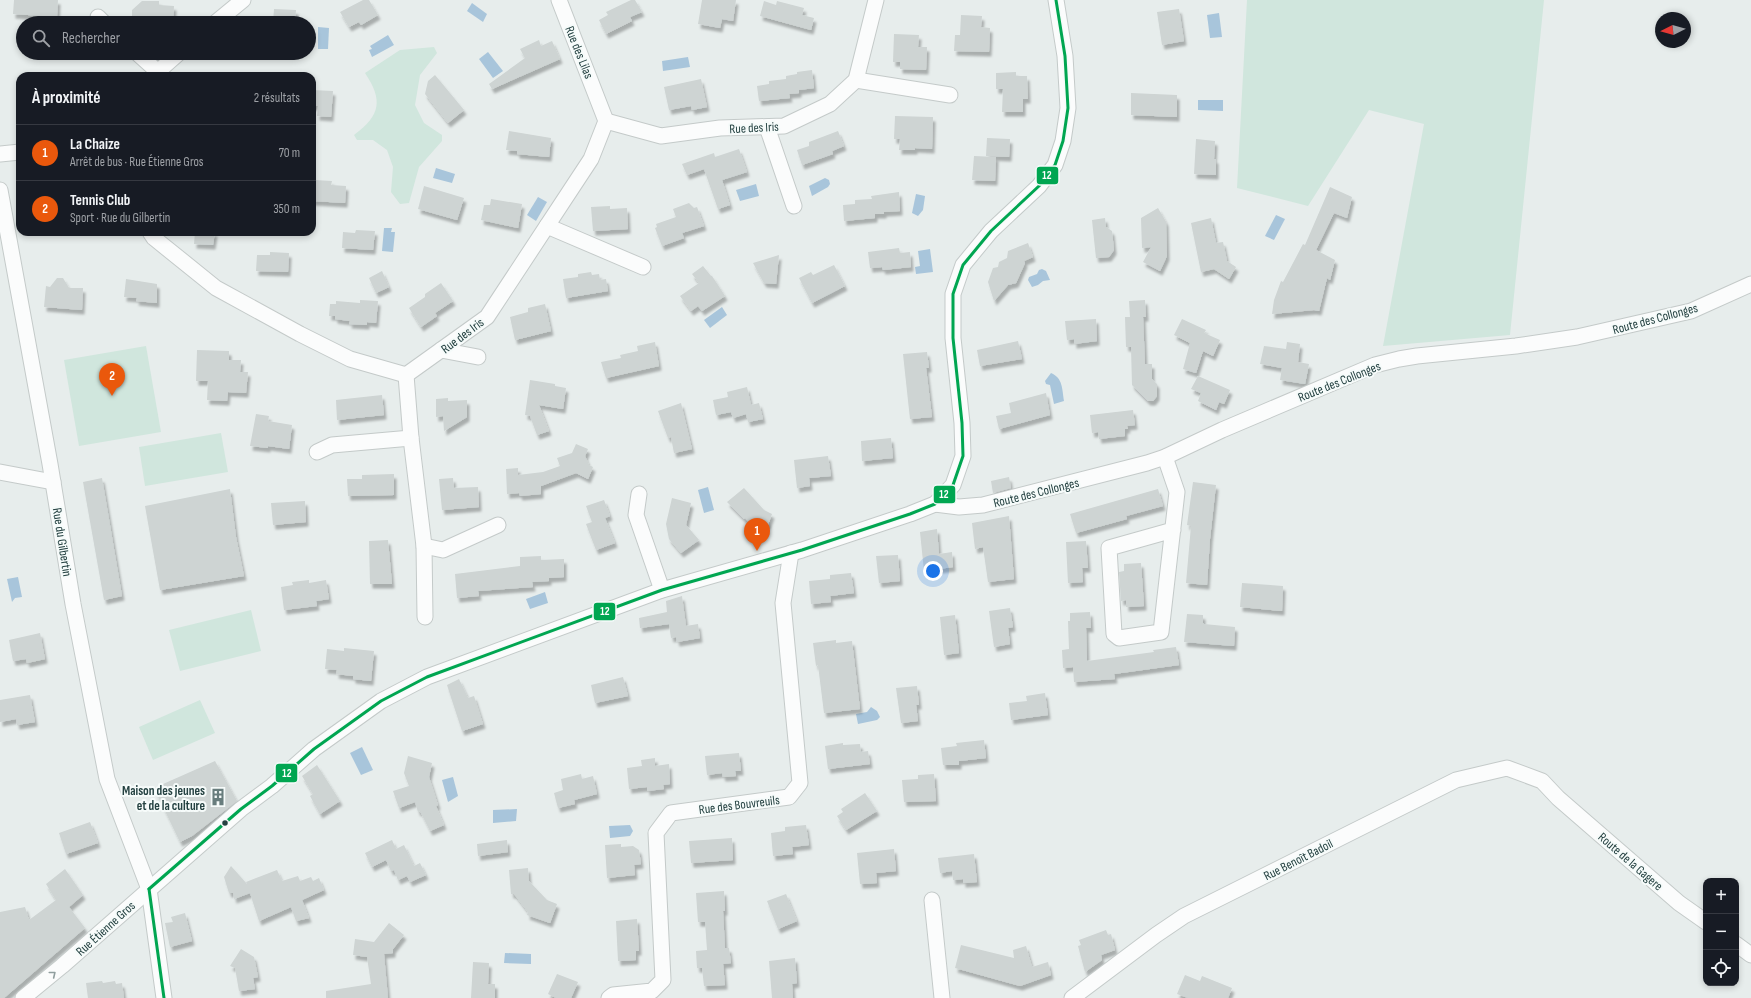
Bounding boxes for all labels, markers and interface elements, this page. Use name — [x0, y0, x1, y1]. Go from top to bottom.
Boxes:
north arrow — [1655, 12, 1691, 48]
search box — [16, 16, 316, 60]
street label: Rue des Lilas — [561, 24, 597, 81]
icon: search — [30, 27, 52, 49]
text: Rechercher — [62, 29, 120, 48]
text: À proximité — [32, 88, 100, 108]
text: 2 résultats — [254, 90, 300, 106]
street label: Rue des Iris — [729, 119, 780, 137]
text: La Chaize — [70, 135, 120, 154]
text: 1 — [42, 145, 48, 161]
text: 70 m — [279, 145, 300, 161]
text: Arrêt de bus · Rue Étienne Gros — [70, 154, 203, 170]
line badge: 12 — [1036, 166, 1059, 185]
text: 12 — [1042, 169, 1052, 182]
text: Tennis Club — [70, 191, 130, 210]
text: 2 — [42, 201, 48, 217]
text: 350 m — [273, 201, 300, 217]
text: Sport · Rue du Gilbertin — [70, 210, 170, 226]
street label: Route des Collonges — [1611, 300, 1700, 338]
street label: Rue des Iris — [438, 314, 487, 357]
street label: Route des Collonges — [1296, 358, 1383, 406]
pin: 2 — [99, 363, 125, 396]
street label: Route des Collonges — [992, 475, 1081, 511]
line badge: 12 — [933, 485, 956, 504]
text: 12 — [939, 488, 949, 501]
street label: Rue du Gilbertin — [49, 507, 75, 578]
pin: 1 — [744, 518, 770, 551]
your location — [923, 561, 943, 581]
line badge: 12 — [593, 602, 616, 621]
text: 12 — [600, 605, 610, 618]
line badge: 12 — [275, 763, 298, 783]
text: 12 — [282, 767, 292, 780]
place label: Maison des jeunes et de la culture — [122, 783, 205, 814]
building icon: Maison des jeunes et de la culture — [208, 787, 228, 807]
street label: Rue des Bouvreuils — [698, 792, 781, 818]
unlabelled marker — [220, 818, 230, 828]
street label: Route de la Gagere — [1595, 829, 1666, 894]
street label: Rue Benoît Badoil — [1261, 836, 1336, 884]
map controls — [1703, 878, 1739, 986]
button: + — [1703, 878, 1739, 914]
street label: Rue Étienne Gros — [73, 898, 139, 960]
button: − — [1703, 914, 1739, 950]
button: locate — [1703, 950, 1739, 986]
one-way arrow — [48, 971, 56, 978]

